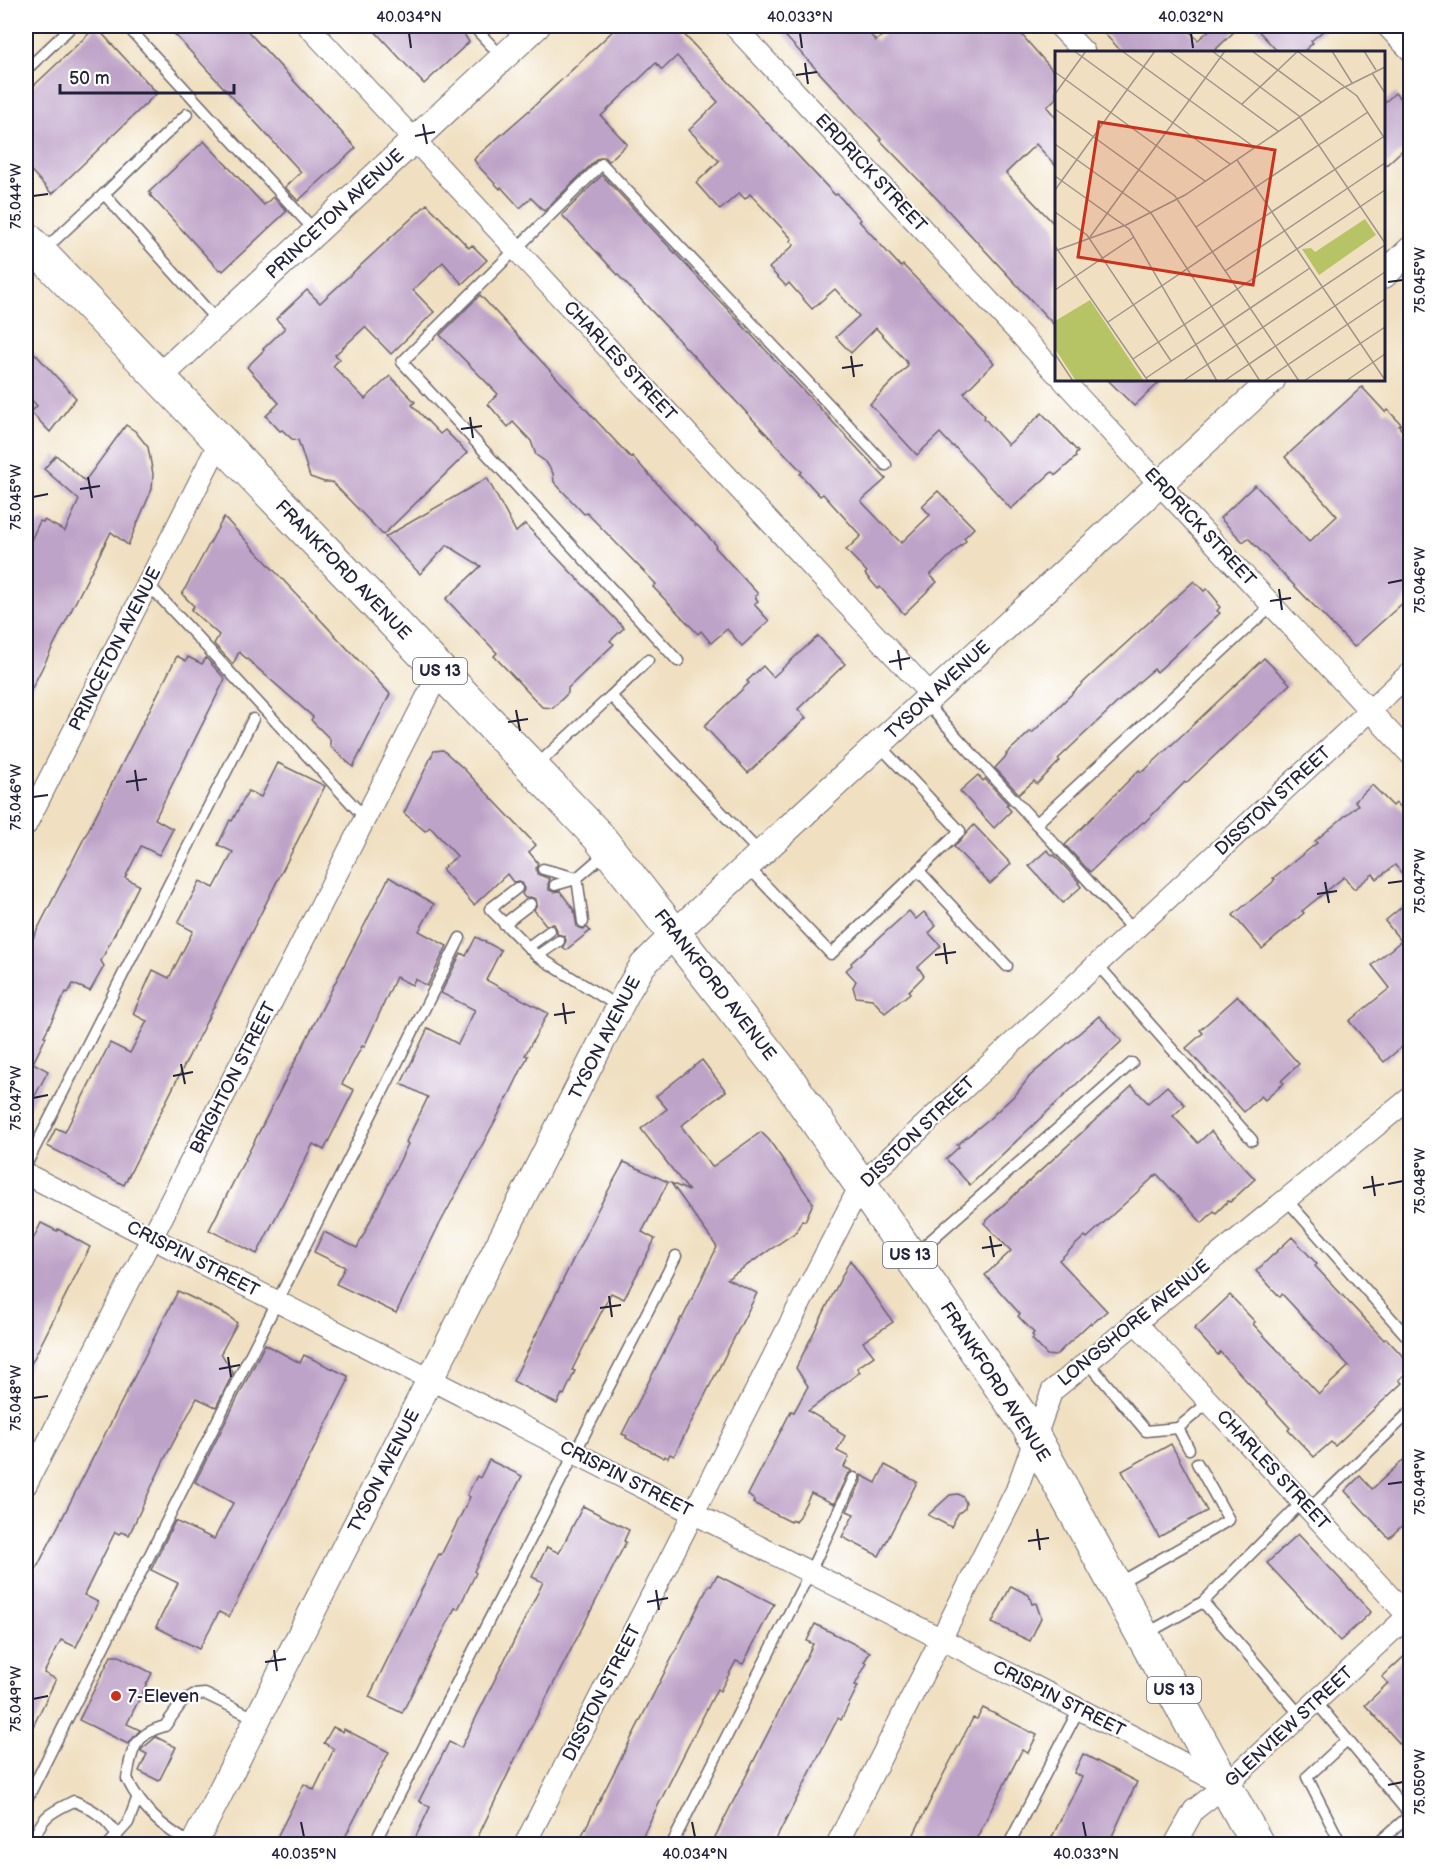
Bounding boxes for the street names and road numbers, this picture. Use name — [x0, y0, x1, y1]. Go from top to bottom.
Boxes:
street label: ERDRICK STREET — [811, 110, 931, 237]
street label: PRINCETON AVENUE — [262, 145, 408, 283]
street label: CHARLES STREET — [559, 297, 681, 425]
street label: ERDRICK STREET — [1140, 464, 1260, 591]
street label: FRANKFORD AVENUE — [271, 496, 415, 644]
street label: PRINCETON AVENUE — [65, 564, 165, 734]
street label: TYSON AVENUE — [881, 636, 995, 744]
road number: US 13 — [413, 658, 467, 684]
street label: DISSTON STREET — [1211, 742, 1335, 860]
street label: FRANKFORD AVENUE — [649, 905, 781, 1065]
street label: TYSON AVENUE — [565, 973, 645, 1103]
street label: BRIGHTON STREET — [186, 998, 280, 1157]
street label: DISSTON STREET — [857, 1072, 979, 1192]
street label: CRISPIN STREET — [123, 1217, 263, 1302]
road number: US 13 — [883, 1242, 937, 1268]
street label: LONGSHORE AVENUE — [1054, 1255, 1214, 1391]
street label: FRANKFORD AVENUE — [936, 1298, 1055, 1466]
street label: TYSON AVENUE — [344, 1406, 424, 1536]
street label: CHARLES STREET — [1212, 1406, 1334, 1534]
street label: CRISPIN STREET — [556, 1437, 696, 1522]
street label: DISSTON STREET — [559, 1621, 646, 1765]
street label: CRISPIN STREET — [989, 1657, 1129, 1742]
street label: GLENVIEW STREET — [1221, 1662, 1358, 1792]
road number: US 13 — [1147, 1677, 1201, 1703]

